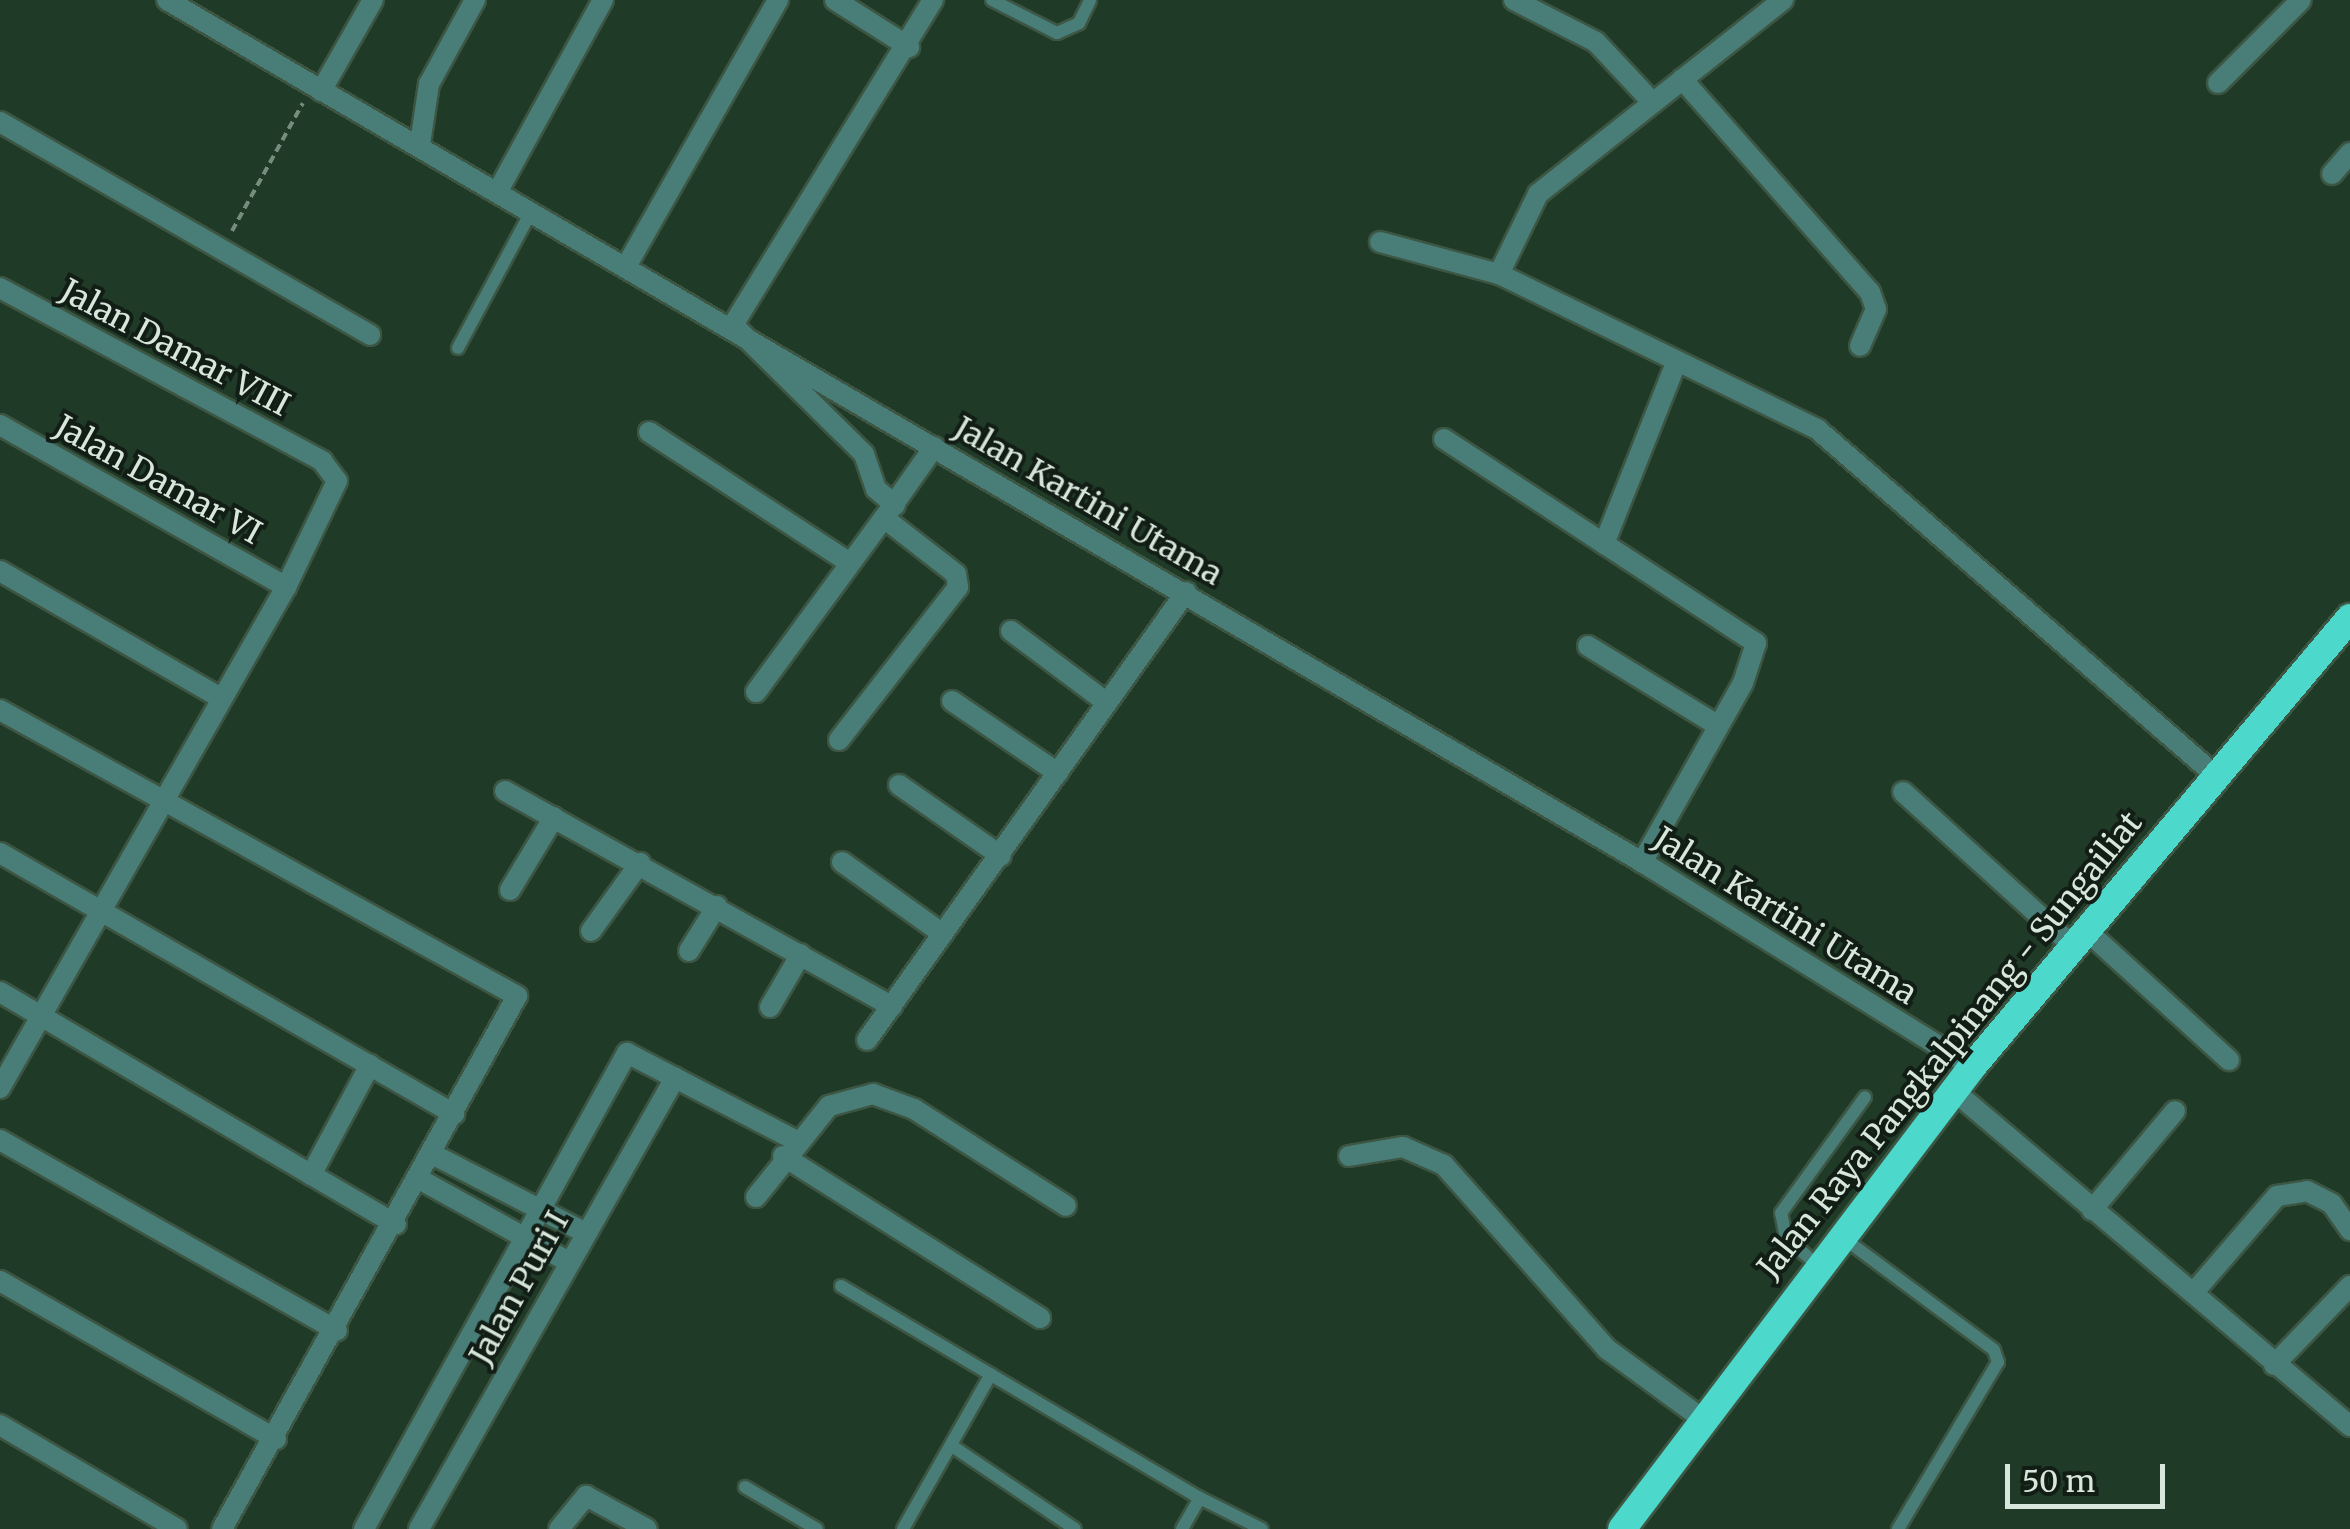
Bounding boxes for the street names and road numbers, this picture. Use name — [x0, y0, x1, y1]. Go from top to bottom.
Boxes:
street label: Jalan Damar VIII — [54, 271, 296, 425]
street label: Jalan Damar VI — [48, 407, 268, 553]
street label: Jalan Kartini Utama — [947, 409, 1229, 593]
street label: Jalan Raya Pangkalpinang - Sungailiat — [1750, 804, 2150, 1286]
street label: Jalan Kartini Utama — [1646, 819, 1924, 1013]
street label: Jalan Puri I — [461, 1205, 577, 1371]

